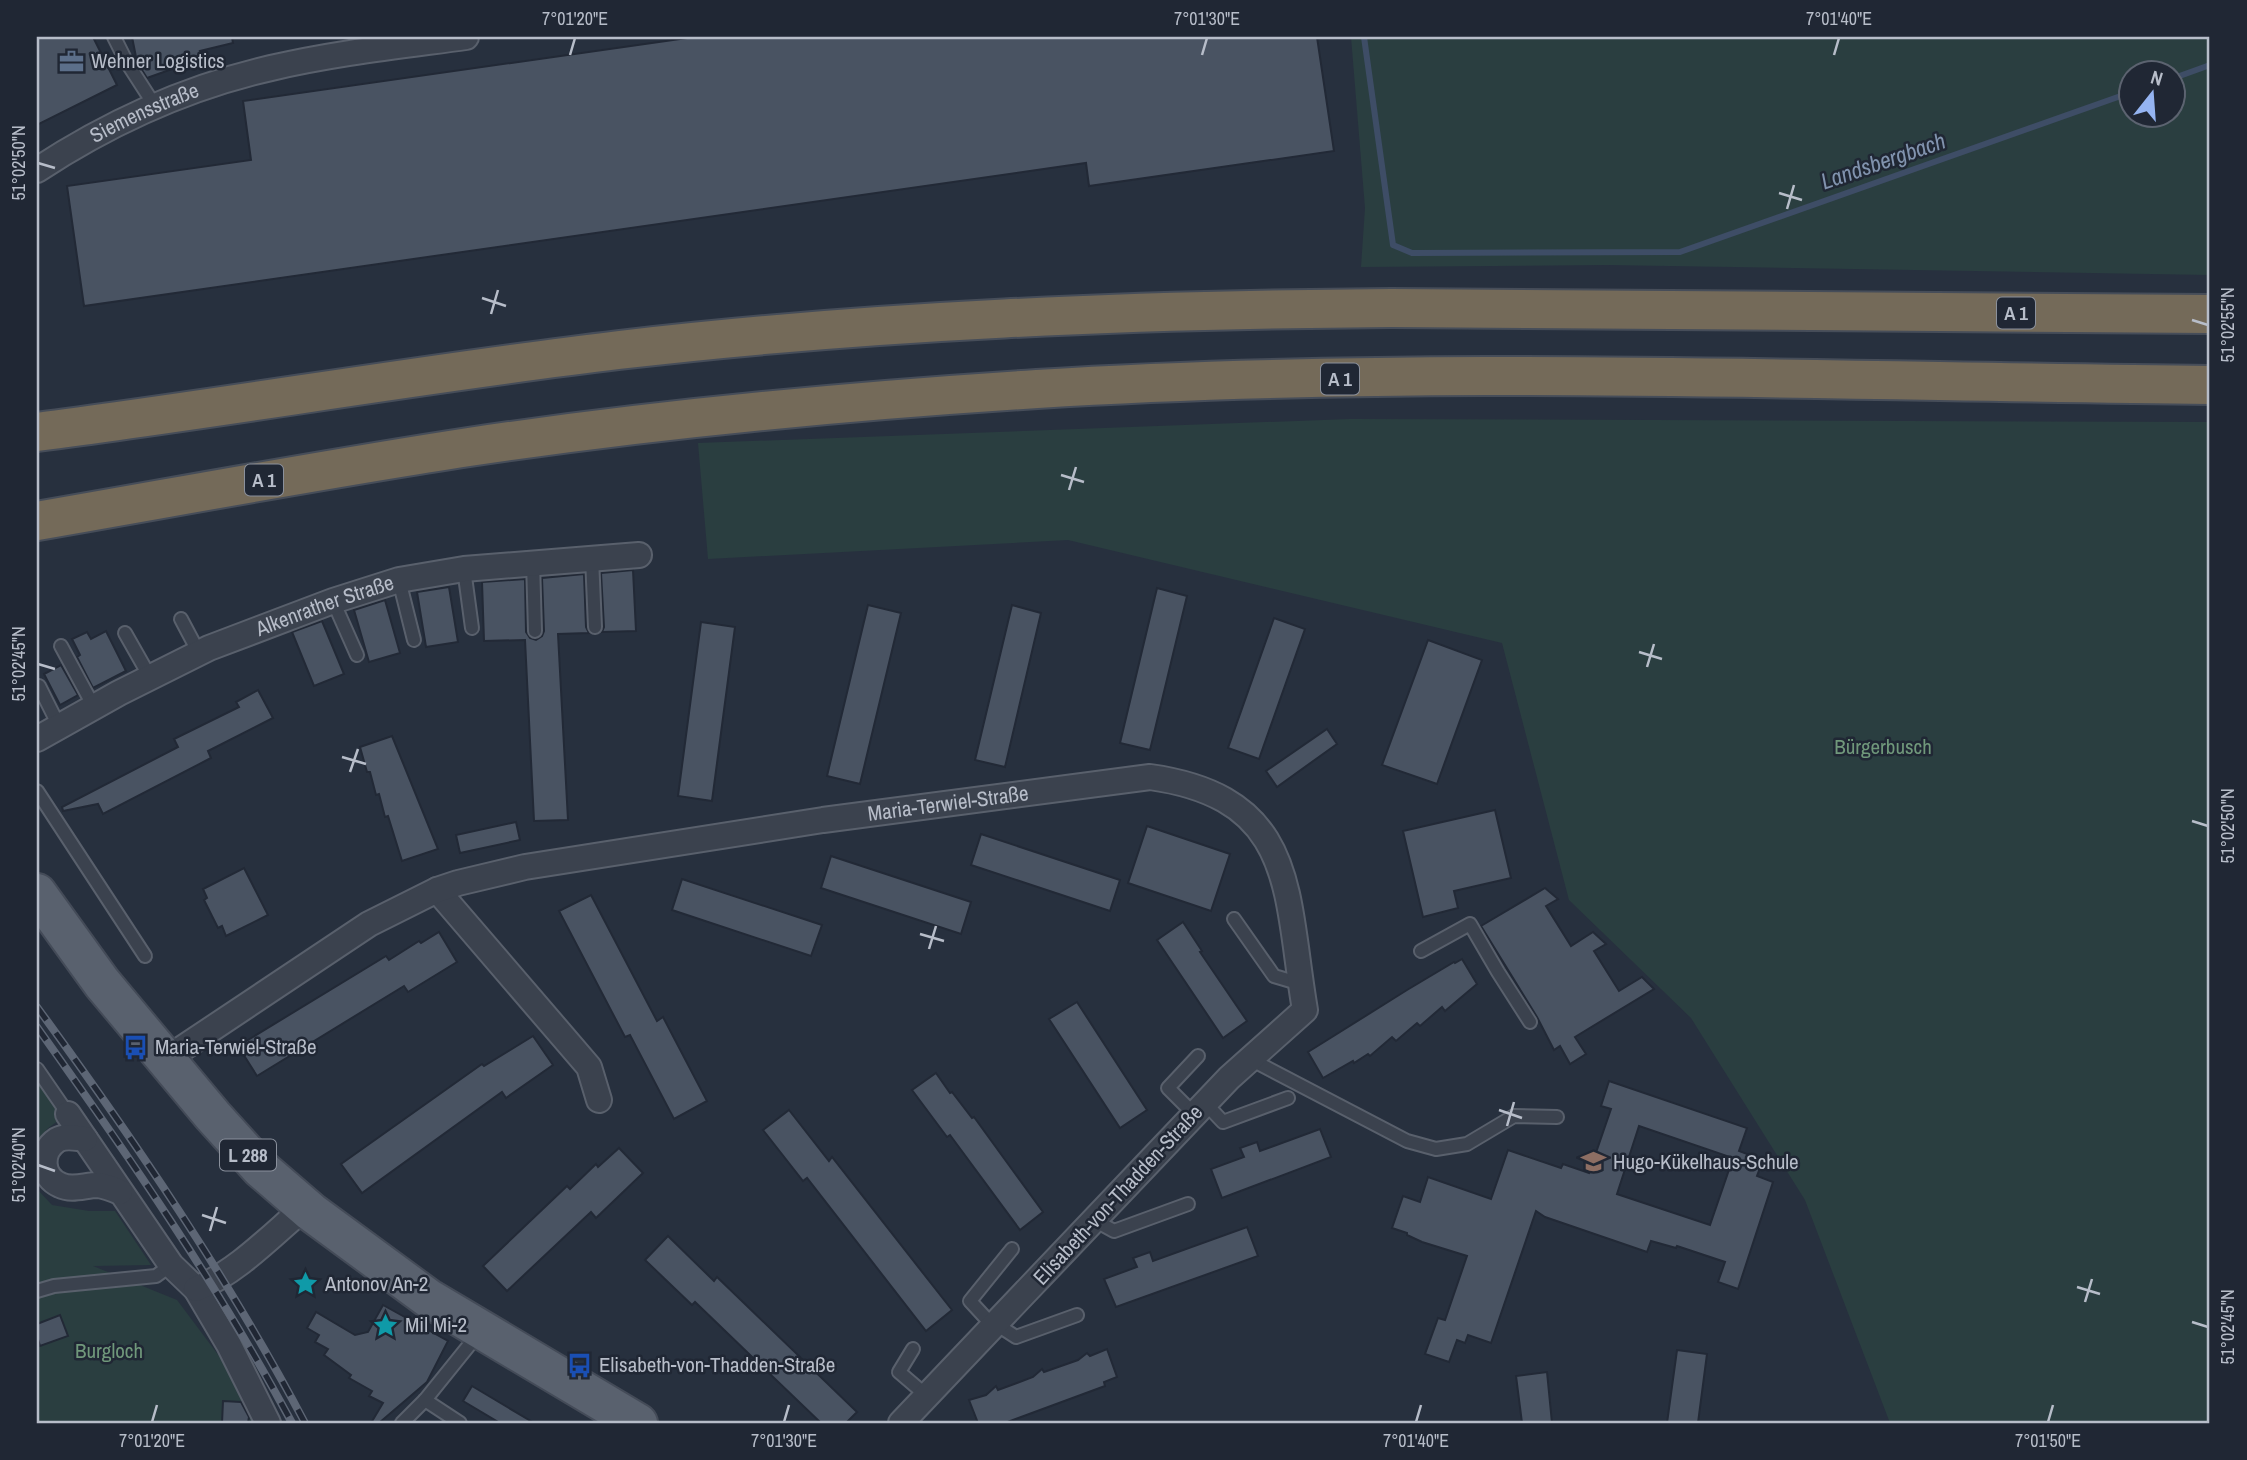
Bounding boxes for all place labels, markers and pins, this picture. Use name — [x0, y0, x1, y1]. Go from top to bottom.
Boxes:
place label: Wehner Logistics — [91, 46, 225, 75]
office icon: Wehner Logistics — [57, 47, 85, 75]
place label: Maria-Terwiel-Straße — [155, 1032, 317, 1061]
bus stop icon: Maria-Terwiel-Straße — [121, 1033, 149, 1061]
place label: Hugo-Kükelhaus-Schule — [1613, 1147, 1799, 1176]
school or university icon: Hugo-Kükelhaus-Schule — [1579, 1148, 1607, 1176]
place label: Antonov An-2 — [324, 1269, 428, 1298]
place icon: Antonov An-2 — [291, 1270, 319, 1298]
place label: Mil Mi-2 — [405, 1310, 467, 1339]
place icon: Mil Mi-2 — [371, 1311, 399, 1339]
place label: Elisabeth-von-Thadden-Straße — [599, 1350, 835, 1379]
bus stop icon: Elisabeth-von-Thadden-Straße — [565, 1351, 593, 1379]

